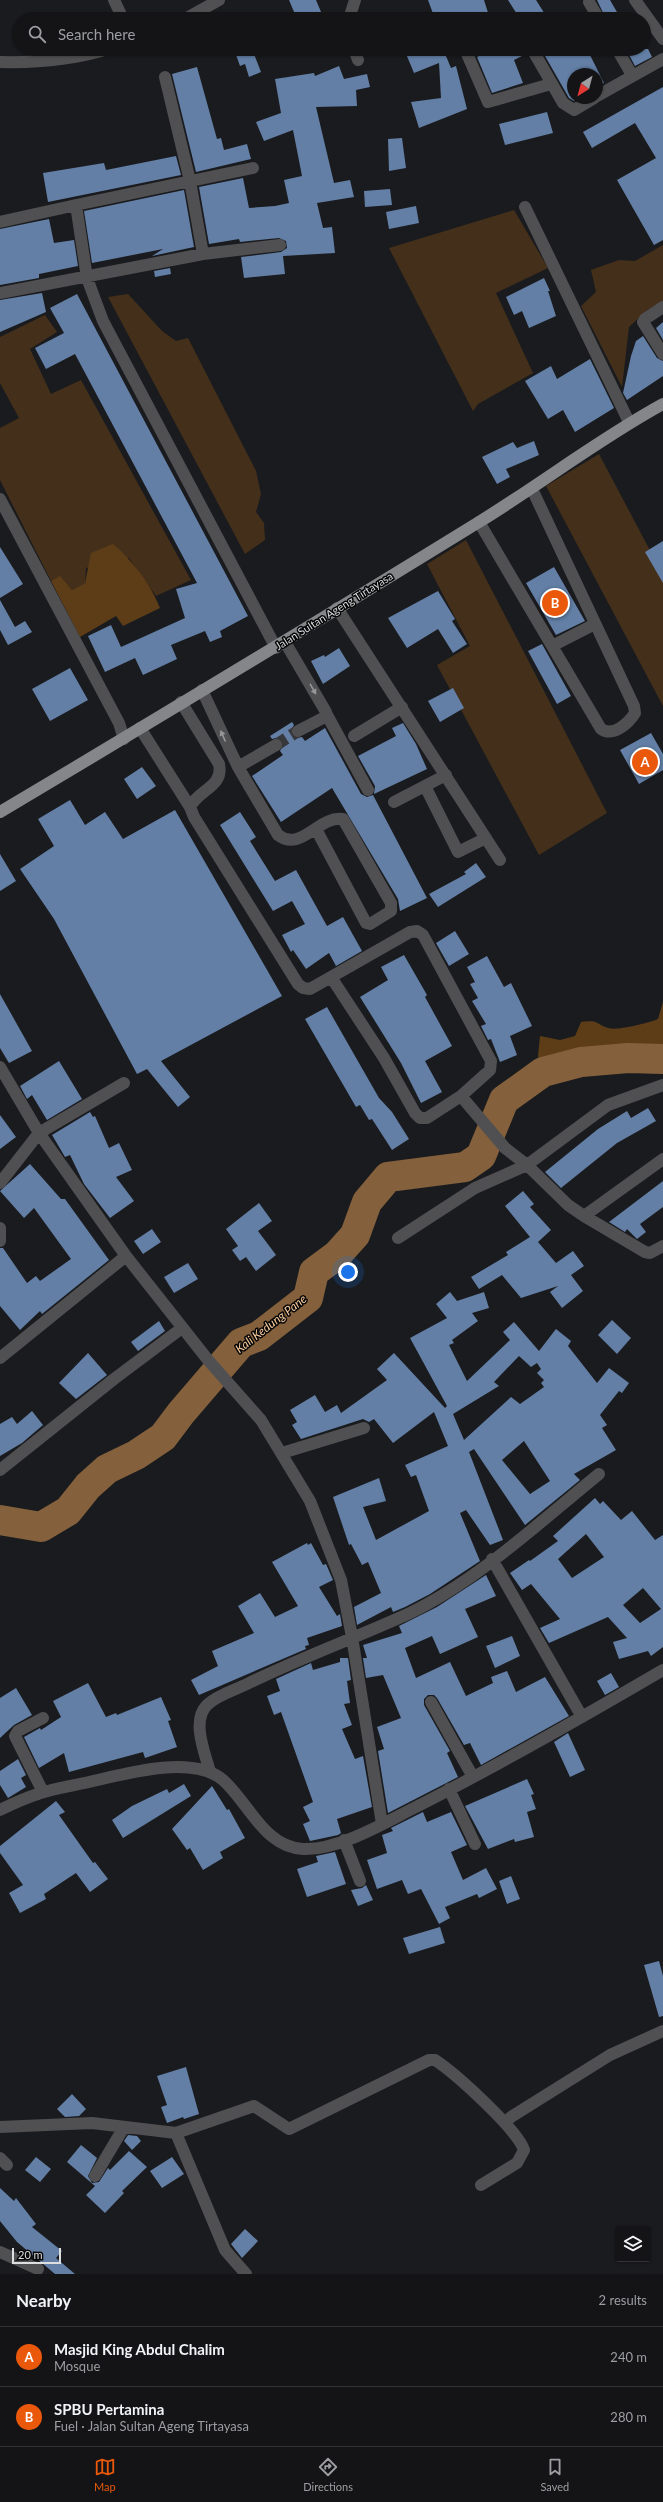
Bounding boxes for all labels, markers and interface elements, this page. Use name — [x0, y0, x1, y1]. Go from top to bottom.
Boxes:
search box — [12, 12, 651, 56]
icon: search — [26, 23, 48, 45]
text: Search here — [58, 25, 135, 43]
north arrow — [567, 68, 603, 104]
street label: Jalan Sultan Ageng Tirtayasa — [272, 569, 395, 652]
pin: B — [542, 588, 568, 618]
one-way arrow — [309, 683, 316, 695]
one-way arrow — [220, 730, 226, 742]
pin: A — [632, 747, 658, 777]
your location — [338, 1262, 358, 1282]
water label: Kali Kedung Pane — [232, 1291, 310, 1356]
map controls — [615, 2226, 651, 2262]
button: layers — [615, 2226, 651, 2262]
scale bar — [12, 2246, 61, 2265]
text: 20 m — [18, 2248, 43, 2261]
text: Nearby — [16, 2290, 71, 2311]
text: 2 results — [599, 2292, 647, 2308]
text: Masjid King Abdul Chalim — [54, 2340, 225, 2358]
text: A — [24, 2349, 34, 2365]
text: 240 m — [610, 2349, 647, 2365]
text: Mosque — [54, 2358, 100, 2374]
text: SPBU Pertamina — [54, 2400, 164, 2418]
text: B — [25, 2409, 33, 2425]
text: 280 m — [610, 2409, 647, 2425]
text: Fuel · Jalan Sultan Ageng Tirtayasa — [54, 2418, 249, 2434]
tab: Map — [94, 2456, 116, 2493]
tab: Directions — [303, 2456, 353, 2493]
tab: Saved — [540, 2456, 569, 2493]

